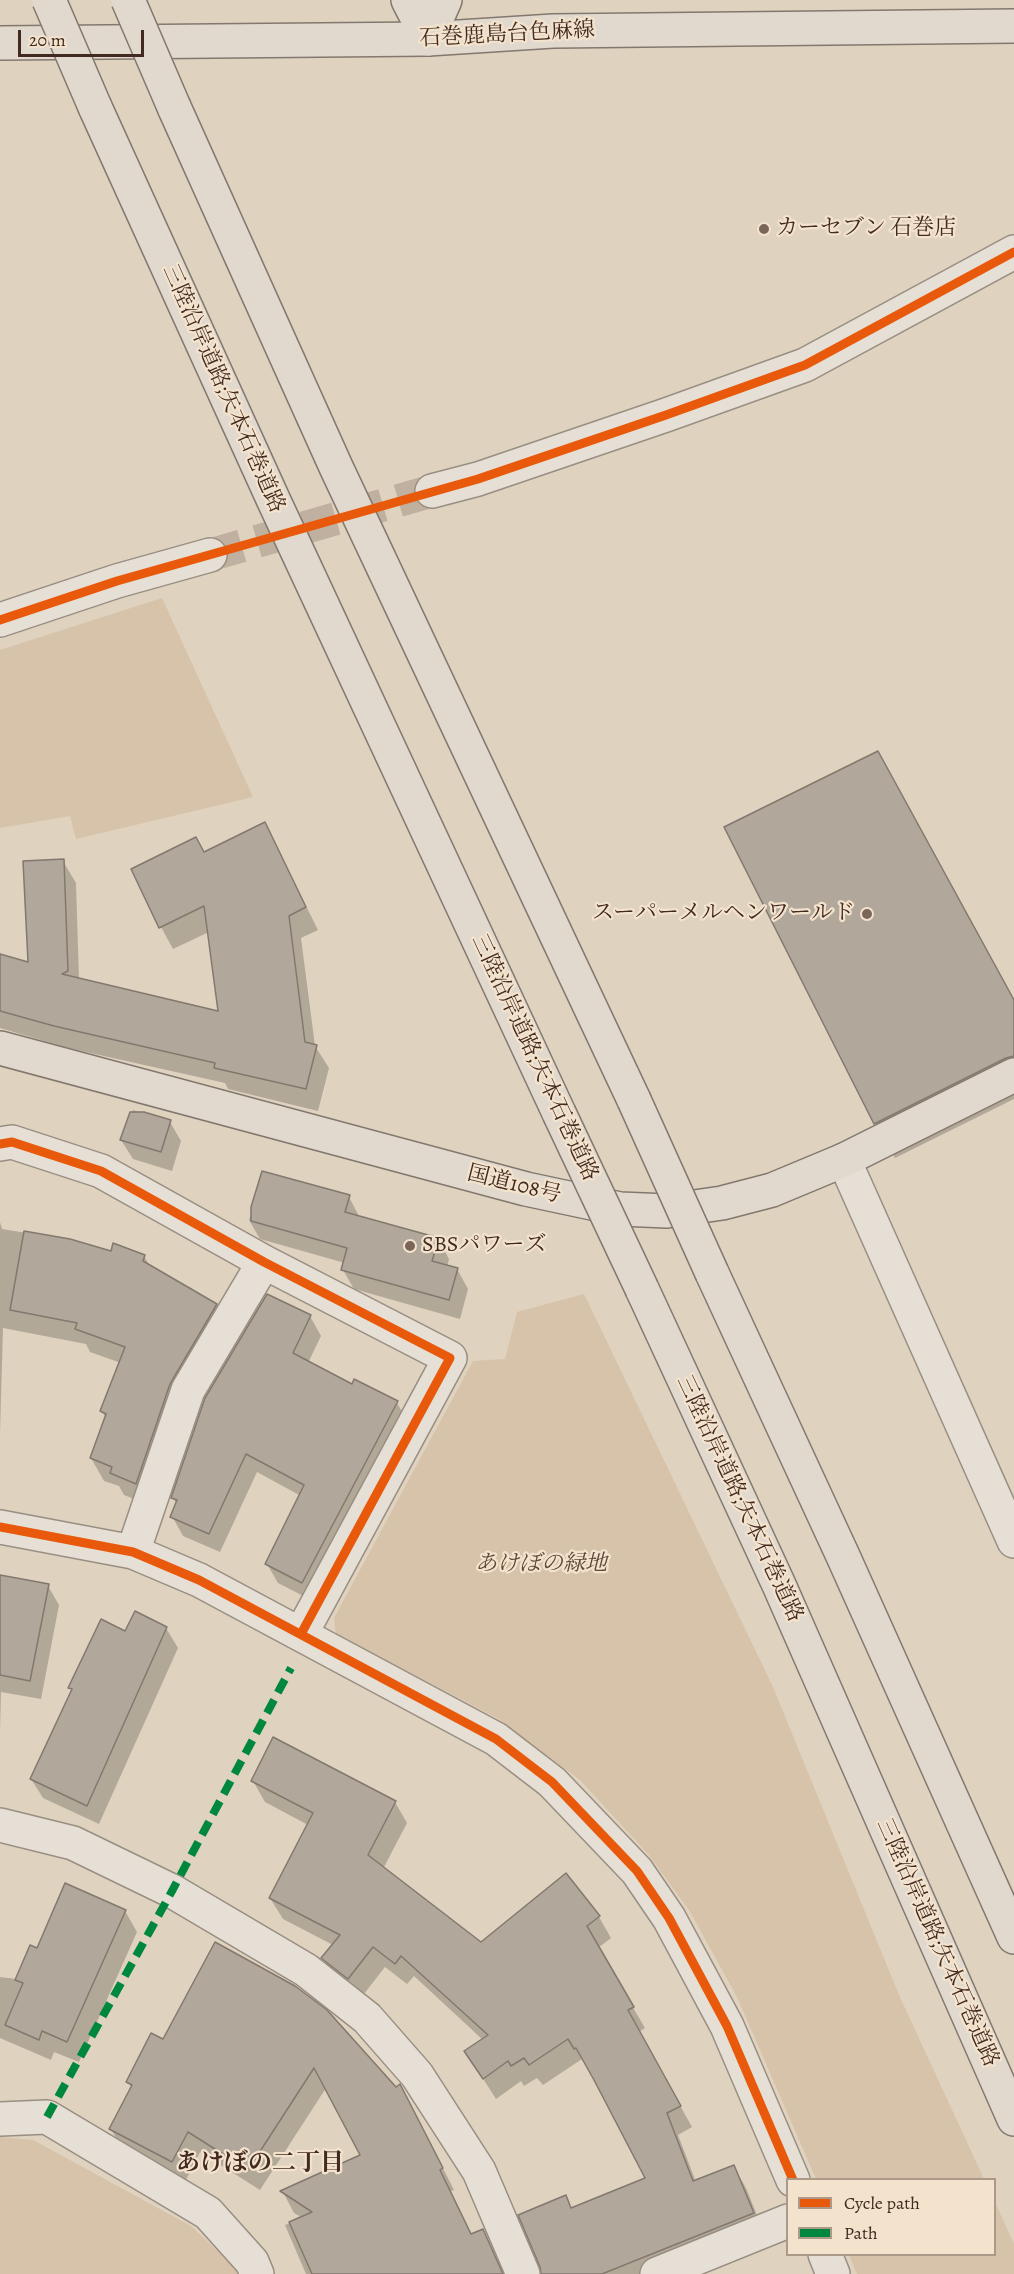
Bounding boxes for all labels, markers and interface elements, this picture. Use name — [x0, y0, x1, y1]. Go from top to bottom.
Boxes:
street label: 石巻鹿島台色麻線 — [418, 17, 596, 53]
scale bar — [21, 18, 147, 56]
text: 20 m — [29, 28, 66, 52]
place label: カーセブン 石巻店 — [776, 216, 956, 242]
marker: カーセブン 石巻店 — [757, 222, 771, 236]
street label: 三陸沿岸道路;矢本石巻道路 — [156, 261, 290, 517]
place label: スーパーメルヘンワールド — [592, 901, 855, 927]
marker: スーパーメルヘンワールド — [860, 907, 874, 921]
street label: 三陸沿岸道路;矢本石巻道路 — [465, 930, 603, 1186]
street label: 国道108号 — [464, 1161, 564, 1209]
place label: SBSパワーズ — [422, 1233, 546, 1259]
marker: SBSパワーズ — [403, 1239, 417, 1253]
street label: 三陸沿岸道路;矢本石巻道路 — [670, 1371, 808, 1627]
park label: あけぼの緑地 — [475, 1552, 607, 1578]
street label: 三陸沿岸道路;矢本石巻道路 — [870, 1815, 1004, 2071]
district label: あけぼの二丁目 — [176, 2150, 344, 2178]
legend — [786, 2178, 996, 2256]
text: Cycle path — [844, 2191, 920, 2215]
text: Path — [844, 2221, 878, 2245]

